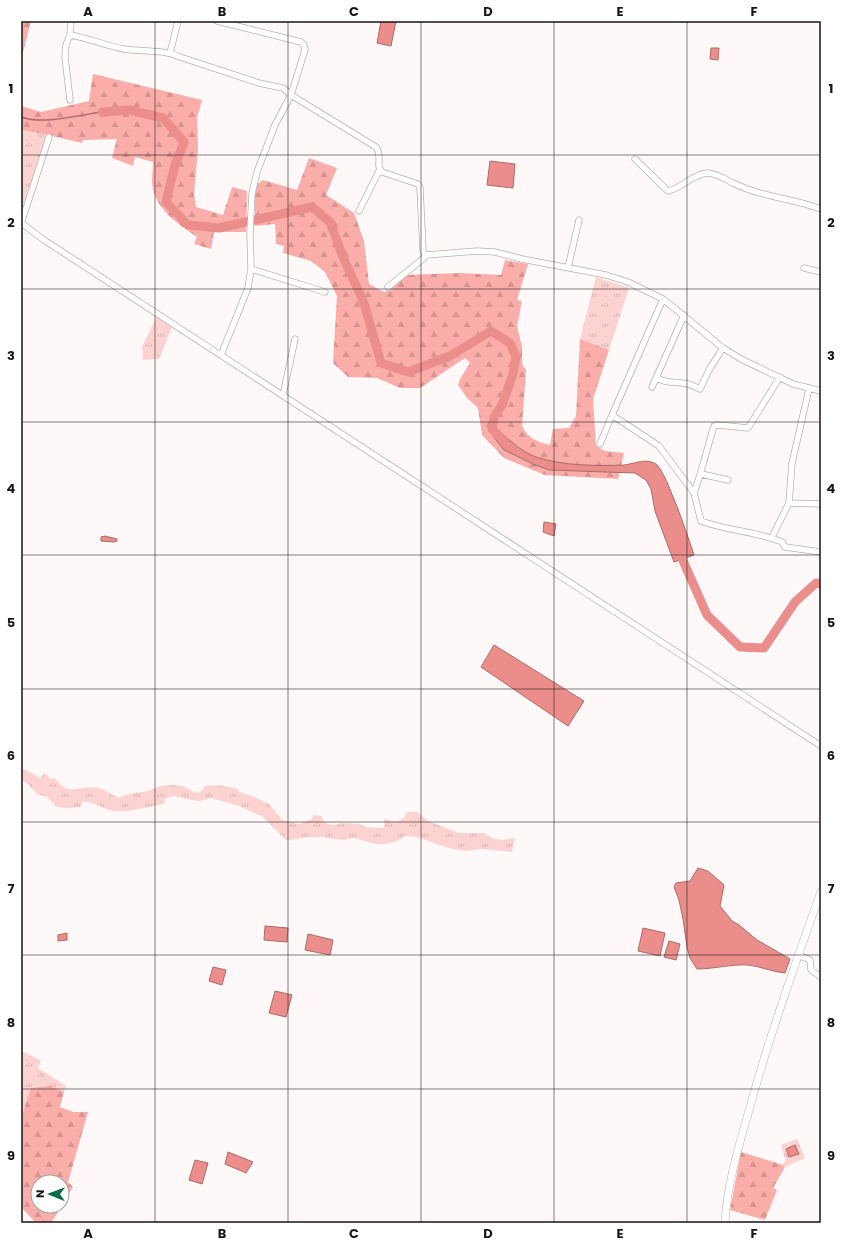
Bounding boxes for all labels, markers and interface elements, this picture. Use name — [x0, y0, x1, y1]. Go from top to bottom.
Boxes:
text: A — [83, 2, 93, 21]
text: B — [218, 2, 227, 21]
text: C — [349, 2, 359, 21]
text: D — [483, 2, 493, 21]
text: E — [616, 2, 624, 21]
text: F — [750, 2, 758, 21]
text: 1 — [9, 79, 13, 98]
text: 1 — [829, 79, 833, 98]
text: 2 — [7, 213, 15, 232]
text: 2 — [827, 213, 835, 232]
text: 3 — [7, 346, 15, 365]
text: 3 — [827, 346, 835, 365]
text: 4 — [7, 479, 16, 498]
text: 4 — [827, 479, 836, 498]
text: 5 — [7, 613, 15, 632]
text: 5 — [827, 613, 835, 632]
text: 6 — [7, 746, 15, 765]
text: 6 — [827, 746, 835, 765]
text: 7 — [8, 879, 15, 898]
text: 7 — [828, 879, 835, 898]
text: 8 — [7, 1013, 15, 1032]
text: 8 — [827, 1013, 835, 1032]
text: 9 — [7, 1146, 15, 1165]
text: 9 — [827, 1146, 835, 1165]
north arrow — [30, 1174, 70, 1214]
text: N — [32, 1190, 48, 1198]
text: A — [83, 1224, 93, 1243]
text: B — [218, 1224, 227, 1243]
text: C — [349, 1224, 359, 1243]
text: D — [483, 1224, 493, 1243]
text: E — [616, 1224, 624, 1243]
text: F — [750, 1224, 758, 1243]

